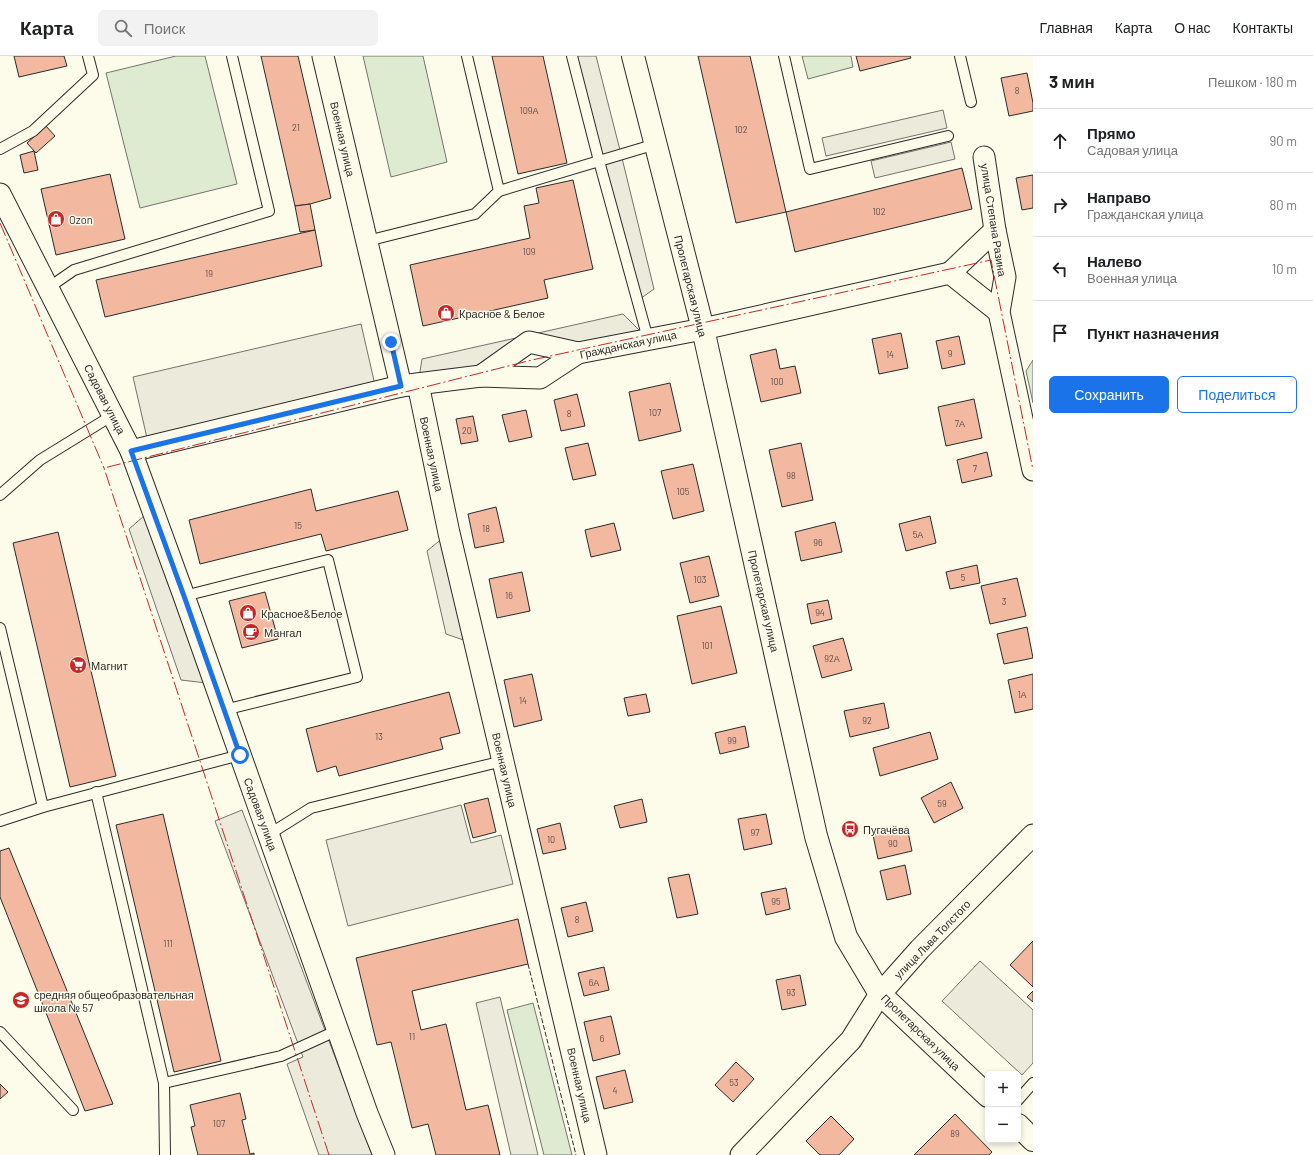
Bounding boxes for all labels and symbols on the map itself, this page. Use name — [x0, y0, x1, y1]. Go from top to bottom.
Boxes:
house number: 8 — [1015, 85, 1020, 96]
street label: Военная улица — [328, 100, 358, 178]
house number: 109А — [520, 105, 538, 116]
house number: 21 — [292, 122, 300, 133]
house number: 102 — [734, 124, 748, 135]
street label: улица Степана Разина — [979, 163, 1009, 278]
house number: 102 — [872, 206, 886, 217]
shop icon: Ozon — [46, 209, 66, 229]
place label: Ozon — [69, 213, 93, 226]
street label: Пролетарская улица — [672, 234, 710, 339]
house number: 109 — [523, 246, 536, 257]
house number: 19 — [205, 268, 213, 279]
shop icon: Красное & Белое — [436, 303, 456, 323]
place label: Красное & Белое — [459, 307, 545, 320]
street label: Гражданская улица — [578, 327, 678, 361]
route end — [382, 333, 400, 351]
house number: 9 — [948, 348, 953, 359]
house number: 14 — [886, 349, 894, 360]
street label: Садовая улица — [82, 362, 129, 437]
house number: 100 — [770, 376, 784, 387]
house number: 107 — [649, 407, 662, 418]
house number: 8 — [567, 408, 572, 419]
street label: Военная улица — [418, 415, 446, 493]
house number: 7А — [955, 418, 965, 429]
house number: 20 — [462, 425, 472, 436]
house number: 7 — [973, 463, 978, 474]
house number: 98 — [786, 470, 796, 481]
house number: 105 — [677, 486, 690, 497]
house number: 15 — [294, 520, 302, 531]
house number: 18 — [482, 523, 490, 534]
house number: 5А — [913, 529, 923, 540]
house number: 96 — [813, 537, 823, 548]
street label: Пролетарская улица — [746, 549, 782, 654]
house number: 5 — [961, 572, 966, 583]
house number: 103 — [694, 574, 707, 585]
house number: 16 — [505, 590, 513, 601]
house number: 3 — [1002, 596, 1007, 607]
shop icon: Красное&Белое — [238, 603, 258, 623]
place label: Красное&Белое — [261, 607, 342, 620]
house number: 94 — [815, 607, 825, 618]
cafe icon: Мангал — [241, 622, 261, 642]
place label: Мангал — [264, 626, 302, 639]
house number: 101 — [701, 640, 713, 651]
house number: 92А — [824, 653, 840, 664]
supermarket icon: Магнит — [68, 655, 88, 675]
place label: Магнит — [91, 659, 128, 672]
house number: 1А — [1017, 689, 1027, 700]
house number: 14 — [519, 695, 527, 706]
house number: 92 — [862, 715, 872, 726]
house number: 13 — [375, 731, 383, 742]
street label: Военная улица — [490, 731, 520, 809]
house number: 99 — [727, 735, 737, 746]
route start — [231, 746, 249, 764]
street label: Садовая улица — [242, 776, 281, 853]
house number: 59 — [937, 798, 947, 809]
bus stop icon: Пугачёва — [840, 819, 860, 839]
place label: Пугачёва — [863, 823, 911, 836]
house number: 97 — [751, 827, 760, 838]
house number: 10 — [547, 834, 555, 845]
house number: 90 — [888, 838, 898, 849]
house number: 95 — [771, 896, 781, 907]
street label: улица Льва Толстого — [891, 897, 973, 981]
house number: 8 — [575, 914, 580, 925]
house number: 111 — [163, 938, 173, 949]
house number: 6А — [589, 977, 599, 988]
house number: 93 — [786, 987, 796, 998]
place label: средняя общеобразовательная школа № 57 — [34, 988, 194, 1014]
school or university icon: средняя общеобразовательная школа № 57 — [11, 990, 31, 1010]
street label: Пролетарская улица — [879, 991, 964, 1074]
house number: 11 — [409, 1031, 415, 1042]
house number: 6 — [600, 1033, 605, 1044]
street label: Военная улица — [565, 1046, 595, 1124]
house number: 53 — [729, 1077, 739, 1088]
house number: 4 — [613, 1085, 618, 1096]
house number: 107 — [213, 1118, 226, 1129]
house number: 89 — [950, 1128, 960, 1139]

